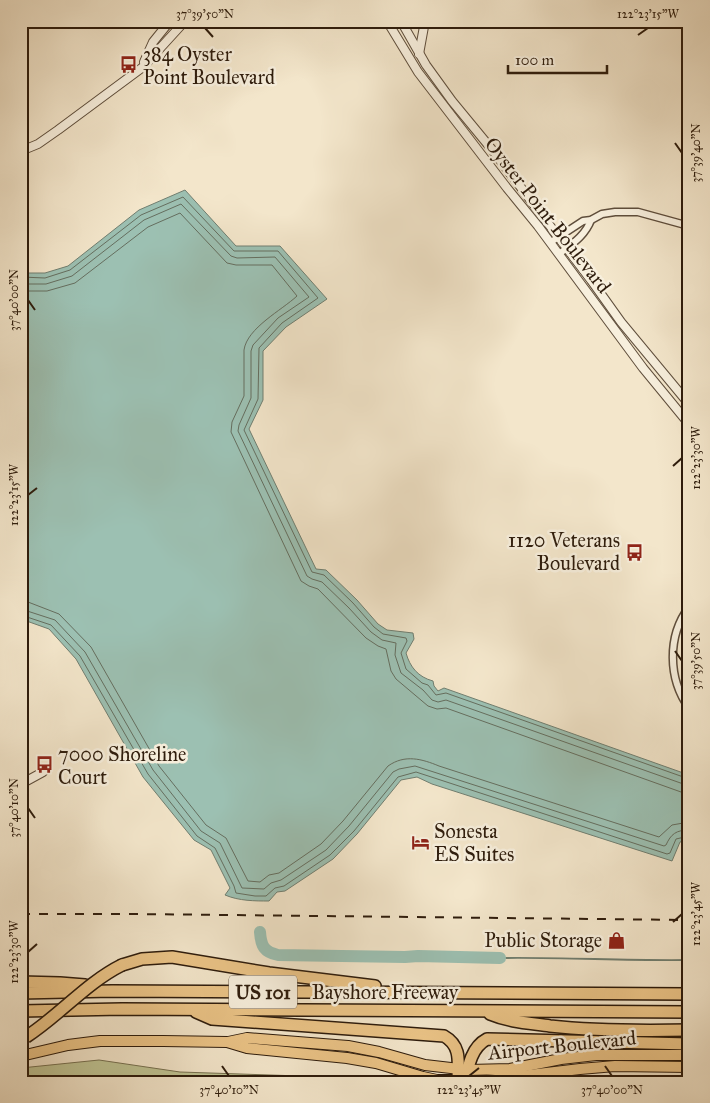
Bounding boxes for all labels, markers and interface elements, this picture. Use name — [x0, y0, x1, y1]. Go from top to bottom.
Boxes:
text: 37°39'50"N — [176, 7, 234, 21]
text: 122°23'15"W — [617, 7, 680, 21]
place label: 384 Oyster Point Boulevard — [143, 42, 275, 89]
scale bar — [508, 42, 606, 74]
text: 100 m — [515, 51, 555, 69]
bus stop icon: 384 Oyster Point Boulevard — [119, 55, 139, 75]
text: 37°39'40"N — [689, 123, 703, 183]
street label: Oyster Point Boulevard — [480, 132, 616, 298]
text: 37°40'00"N — [7, 269, 21, 331]
text: 122°23'30"W — [689, 426, 703, 490]
text: 122°23'15"W — [7, 463, 21, 526]
place label: 1120 Veterans Boulevard — [508, 528, 620, 575]
bus stop icon: 1120 Veterans Boulevard — [624, 542, 644, 562]
text: 37°39'50"N — [689, 632, 703, 690]
place label: 7000 Shoreline Court — [58, 742, 186, 789]
bus stop icon: 7000 Shoreline Court — [34, 755, 54, 775]
text: 37°40'10"N — [7, 778, 21, 838]
place label: Sonesta ES Suites — [434, 819, 514, 866]
hotel icon: Sonesta ES Suites — [410, 833, 430, 853]
text: 122°23'45"W — [689, 881, 703, 946]
text: 122°23'30"W — [7, 920, 21, 984]
place label: Public Storage — [484, 928, 602, 953]
shop icon: Public Storage — [606, 930, 626, 950]
road number: US 101 — [229, 976, 297, 1009]
street label: Bayshore Freeway — [312, 980, 459, 1004]
street label: Airport Boulevard — [486, 1025, 637, 1065]
text: 37°40'10"N — [199, 1083, 259, 1097]
text: 122°23'45"W — [437, 1083, 502, 1097]
text: 37°40'00"N — [581, 1083, 643, 1097]

